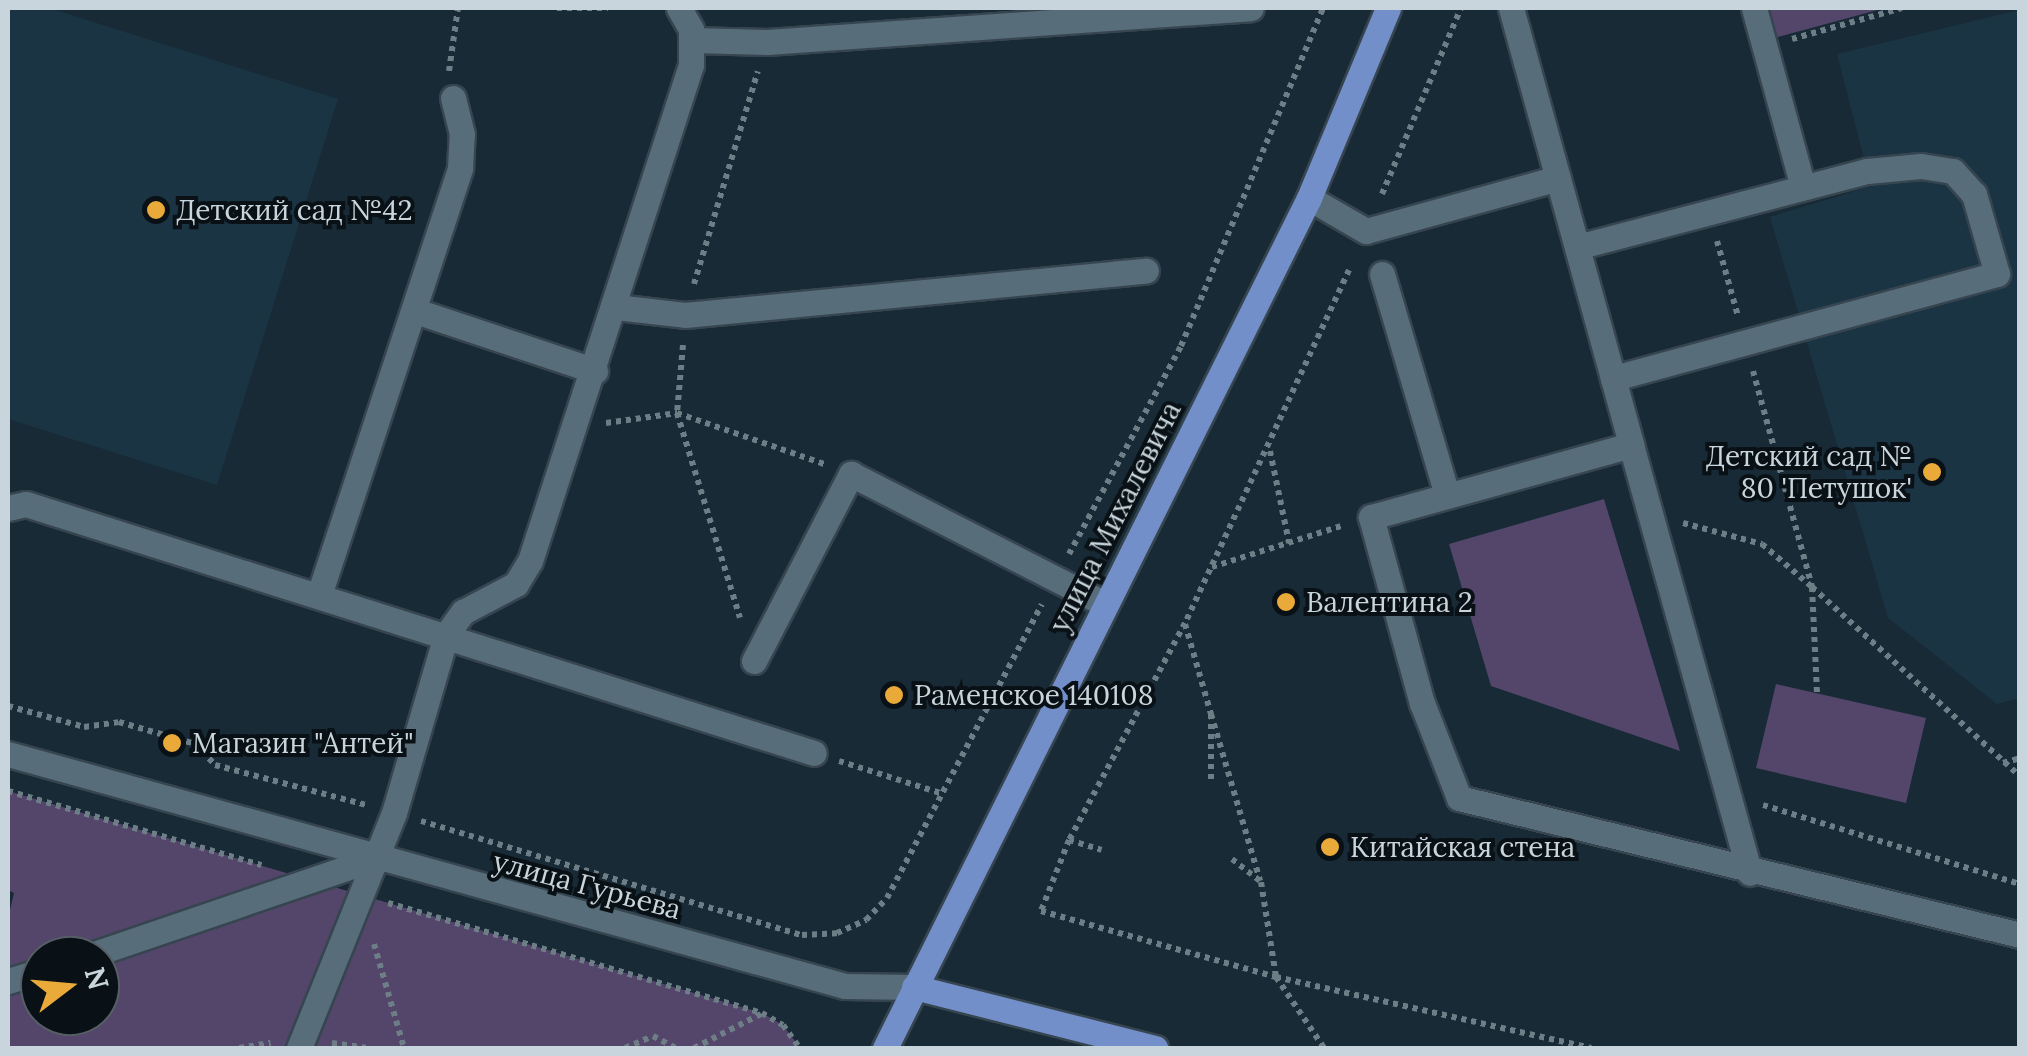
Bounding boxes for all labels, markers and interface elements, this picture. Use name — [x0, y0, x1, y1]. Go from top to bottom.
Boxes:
place label: Детский сад №42 — [176, 193, 413, 227]
marker: Детский сад №42 — [145, 199, 167, 221]
street label: улица Михалевича — [1042, 396, 1188, 638]
place label: Детский сад № 80 'Петушок' — [1706, 439, 1912, 505]
marker: Детский сад № 80 'Петушок' — [1921, 461, 1943, 483]
place label: Валентина 2 — [1306, 585, 1473, 619]
marker: Валентина 2 — [1275, 591, 1297, 613]
place label: Раменское 140108 — [914, 678, 1153, 712]
marker: Раменское 140108 — [883, 684, 905, 706]
place label: Магазин "Антей" — [192, 726, 414, 760]
marker: Магазин "Антей" — [161, 732, 183, 754]
place label: Китайская стена — [1350, 830, 1575, 864]
marker: Китайская стена — [1319, 836, 1341, 858]
street label: улица Гурьева — [489, 844, 685, 926]
north arrow — [20, 936, 120, 1036]
text: N — [77, 963, 117, 994]

